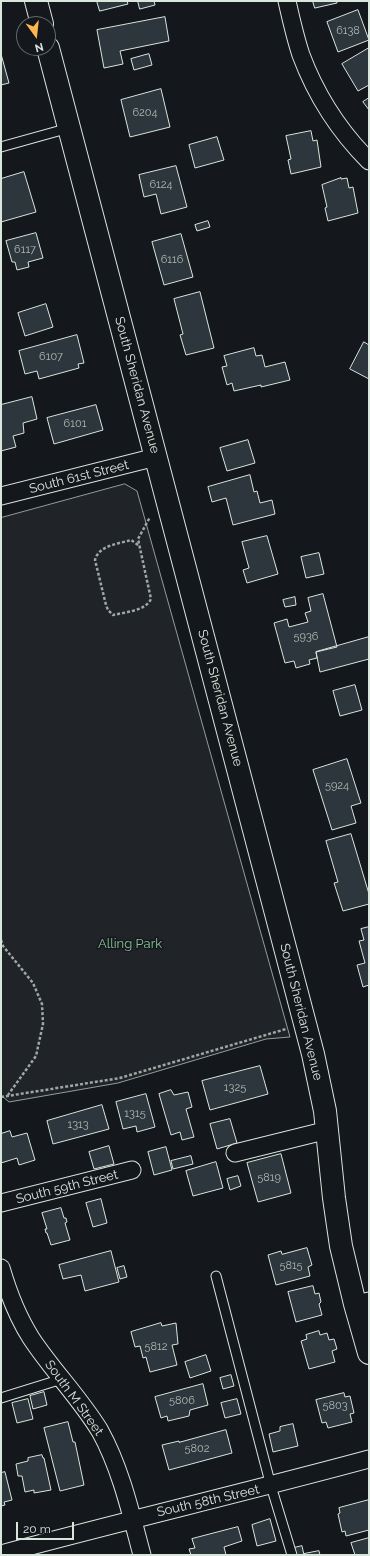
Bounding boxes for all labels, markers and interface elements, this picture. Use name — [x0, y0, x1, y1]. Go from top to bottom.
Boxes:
north arrow — [16, 16, 56, 56]
house number: 6138 — [336, 24, 360, 38]
text: N — [33, 40, 45, 54]
house number: 6204 — [132, 106, 158, 120]
house number: 6124 — [149, 178, 173, 192]
house number: 6117 — [14, 243, 36, 257]
house number: 6116 — [161, 253, 183, 267]
street label: South Sheridan Avenue — [111, 315, 163, 455]
house number: 6107 — [39, 350, 63, 364]
house number: 6101 — [64, 417, 86, 431]
street label: South 61st Street — [28, 457, 130, 497]
street label: South Sheridan Avenue — [194, 628, 246, 768]
house number: 5936 — [294, 630, 318, 644]
house number: 5924 — [325, 779, 349, 793]
park label: Alling Park — [98, 936, 162, 952]
street label: South Sheridan Avenue — [276, 942, 326, 1082]
house number: 1325 — [224, 1081, 246, 1095]
house number: 1315 — [124, 1107, 146, 1121]
house number: 1313 — [67, 1118, 89, 1132]
street label: South 59th Street — [14, 1167, 120, 1207]
house number: 5819 — [257, 1171, 281, 1185]
house number: 5815 — [279, 1259, 303, 1273]
house number: 5812 — [145, 1340, 167, 1354]
street label: South M Street — [41, 1357, 107, 1439]
house number: 5806 — [169, 1394, 195, 1408]
house number: 5803 — [322, 1399, 348, 1413]
house number: 5802 — [185, 1442, 209, 1456]
street label: South 58th Street — [155, 1482, 261, 1520]
scale bar — [18, 1514, 76, 1540]
text: 20 m — [23, 1522, 51, 1536]

